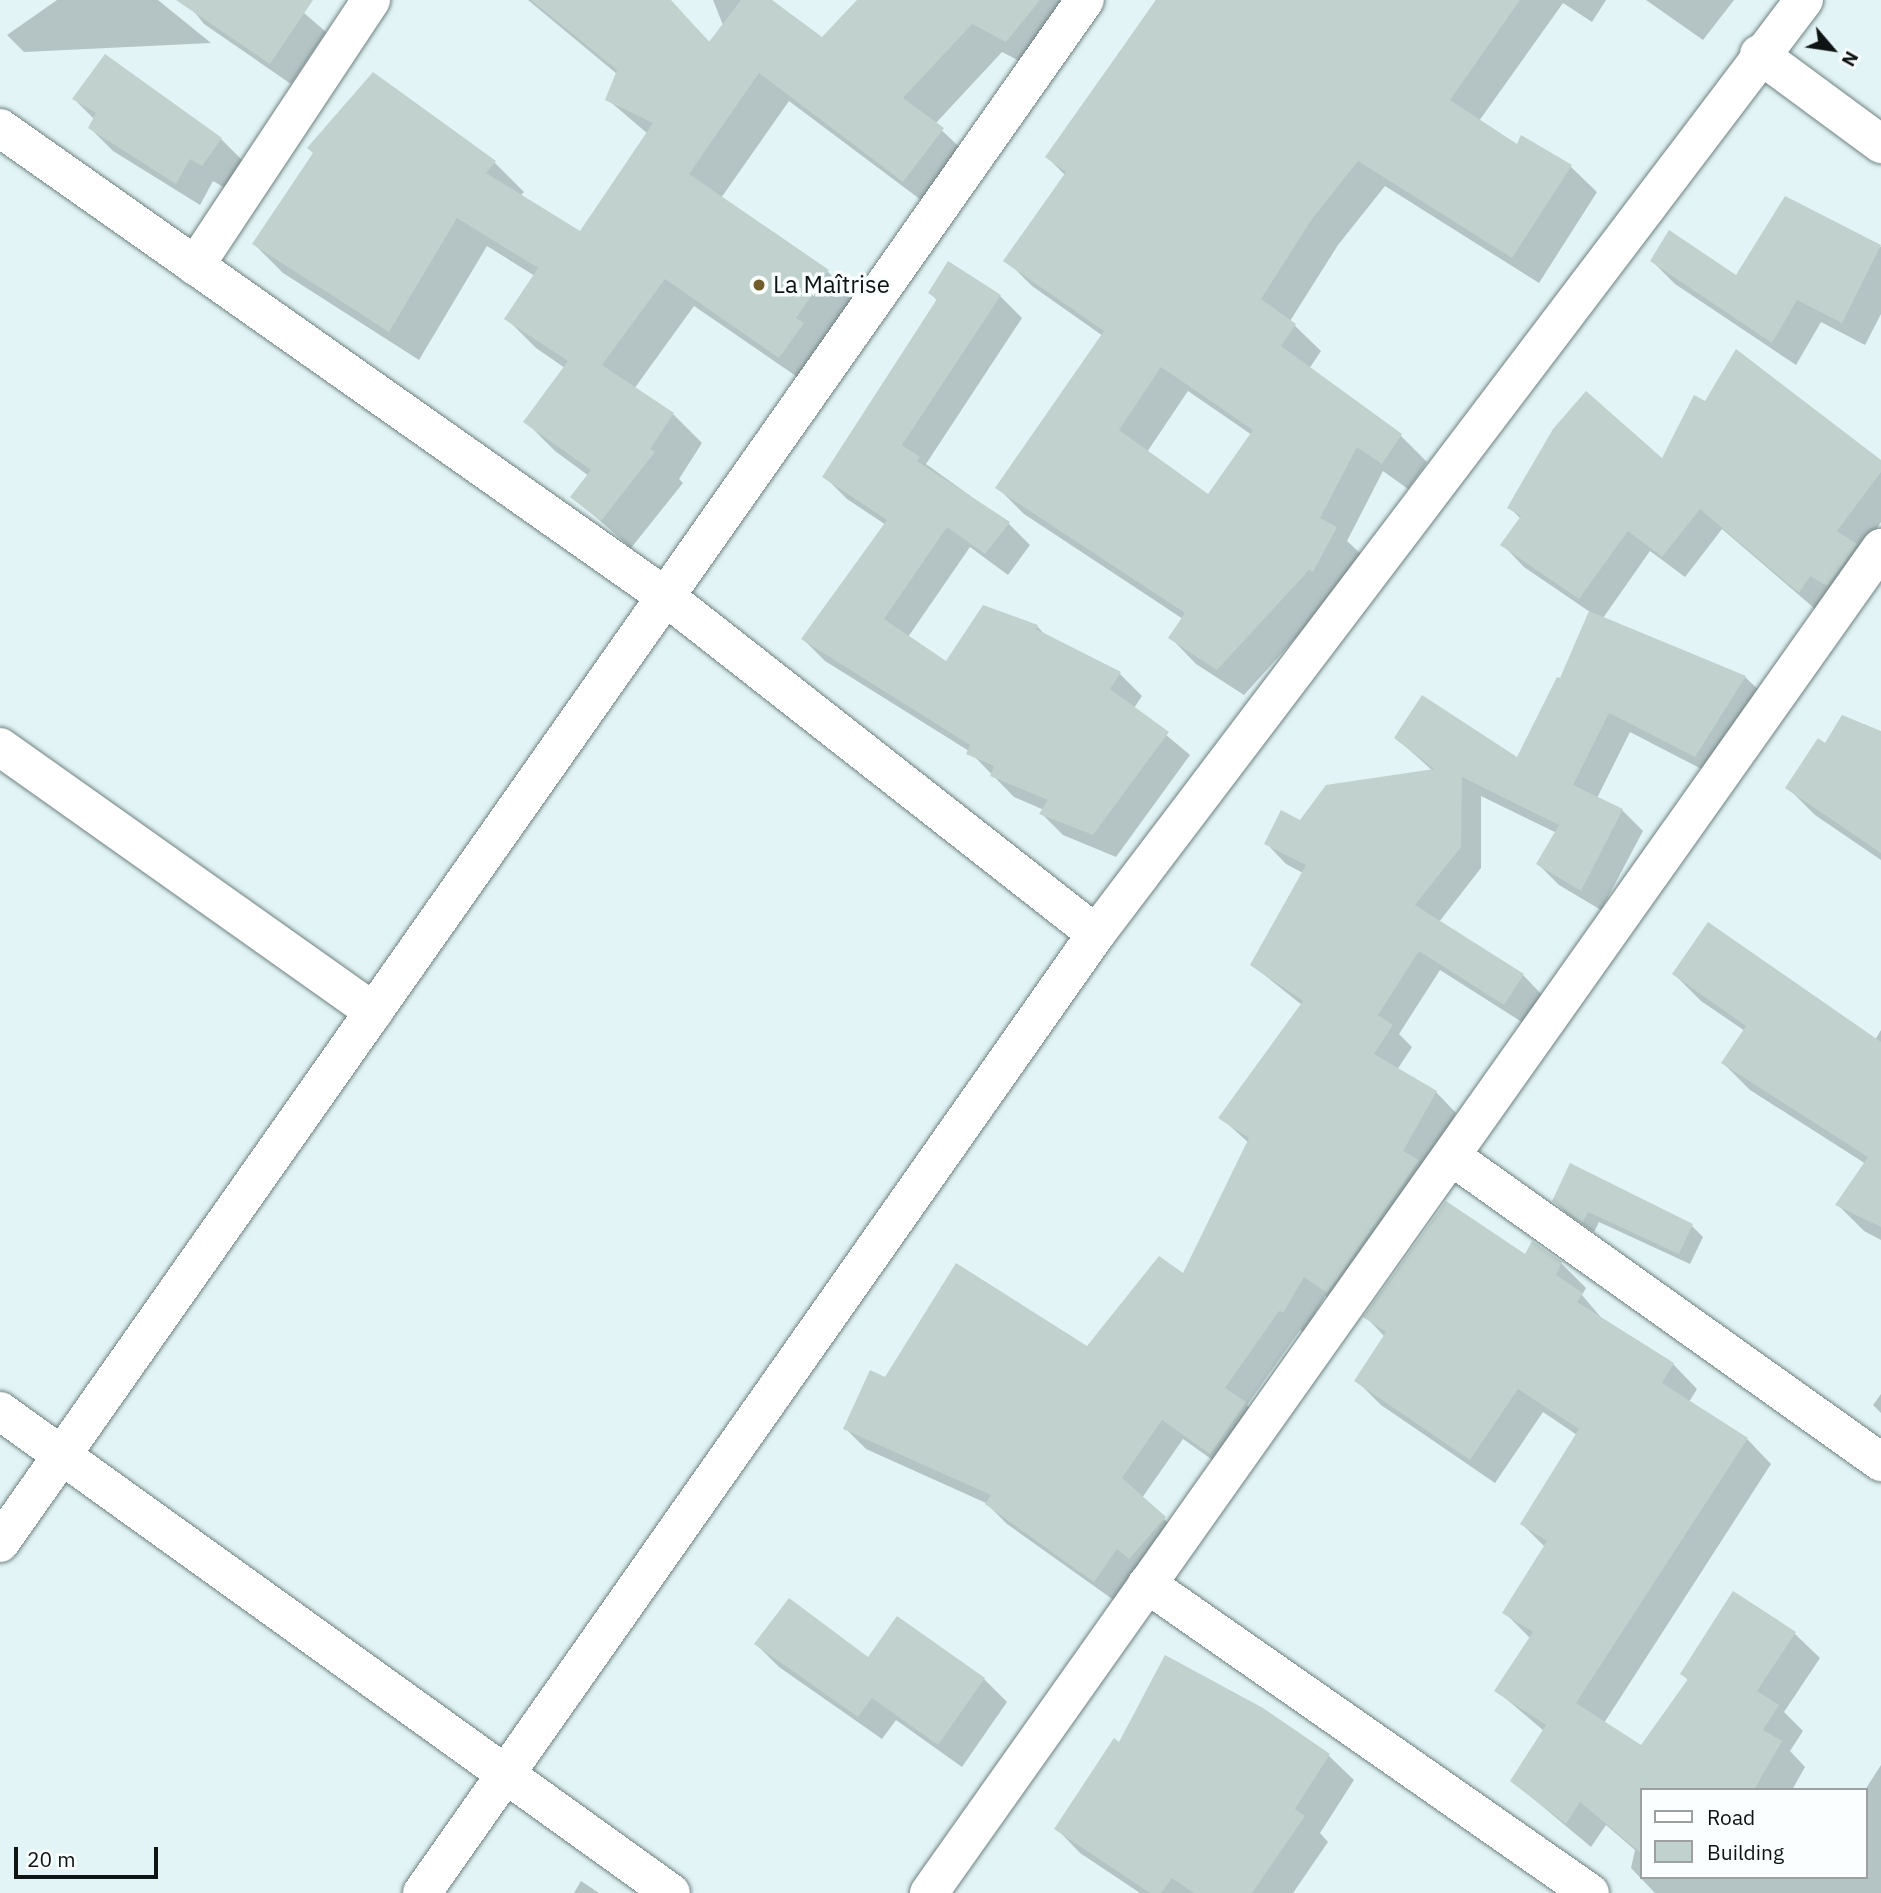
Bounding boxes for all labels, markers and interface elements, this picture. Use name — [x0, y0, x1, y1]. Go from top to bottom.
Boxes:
north arrow — [1797, 14, 1867, 84]
text: N — [1837, 47, 1864, 71]
place label: La Maîtrise — [773, 271, 890, 299]
marker: La Maîtrise — [751, 277, 767, 293]
legend — [1640, 1788, 1867, 1879]
text: Road — [1707, 1803, 1755, 1831]
scale bar — [18, 1834, 161, 1878]
text: Building — [1707, 1838, 1784, 1866]
text: 20 m — [27, 1845, 76, 1873]

